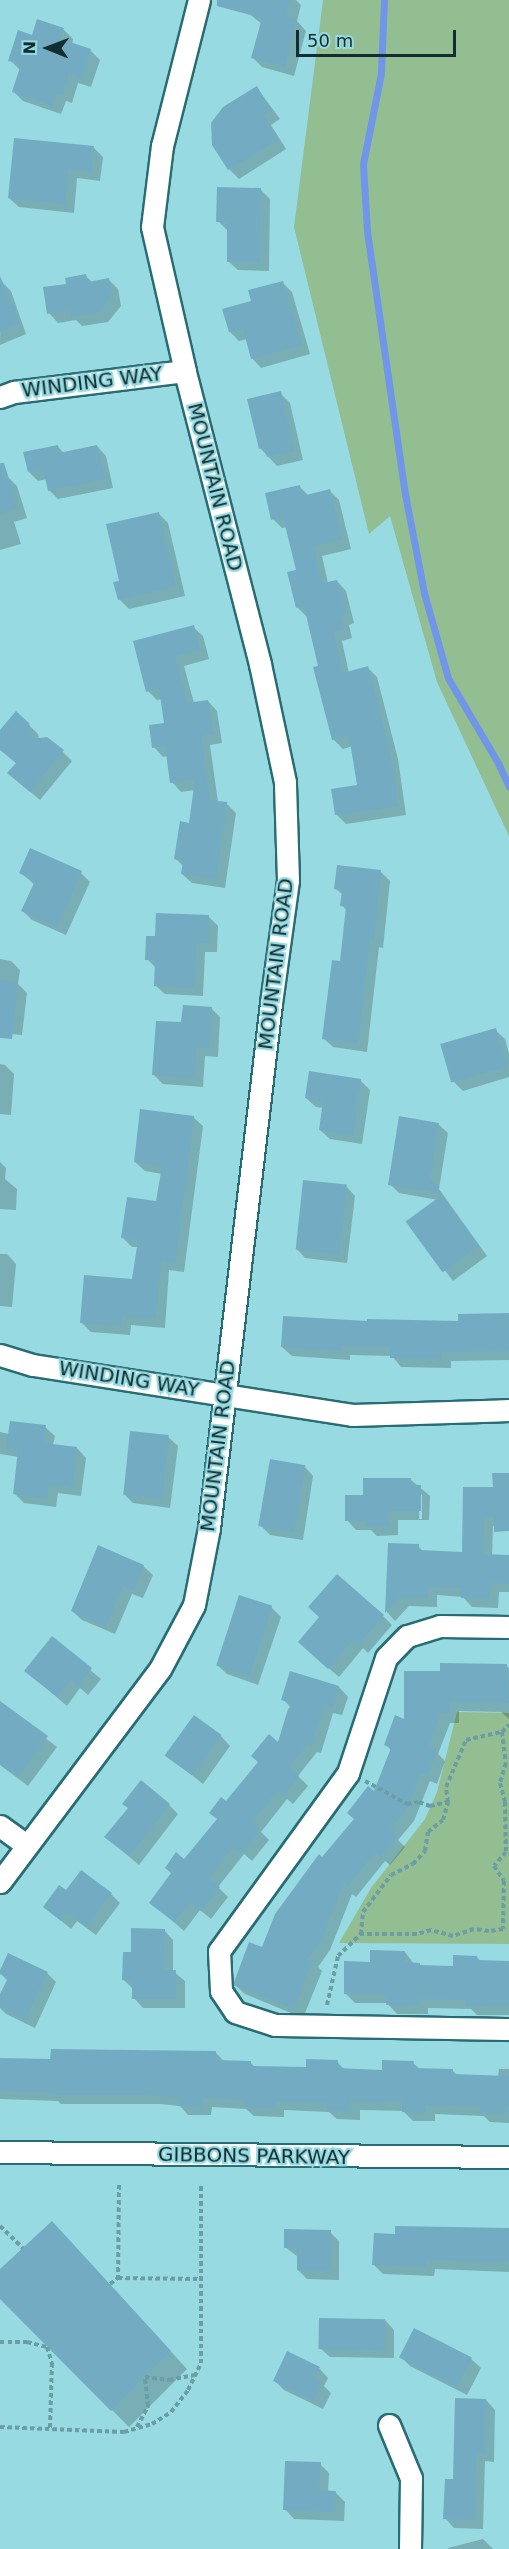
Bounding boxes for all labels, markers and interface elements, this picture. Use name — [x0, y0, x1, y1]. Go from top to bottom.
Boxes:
north arrow — [18, 18, 78, 78]
scale bar — [299, 18, 460, 56]
text: 50 m — [307, 30, 353, 51]
text: N — [20, 41, 39, 55]
street label: WINDING WAY — [20, 361, 164, 403]
street label: MOUNTAIN ROAD — [182, 400, 248, 574]
street label: MOUNTAIN ROAD — [254, 877, 298, 1051]
street label: WINDING WAY — [57, 1356, 201, 1402]
street label: MOUNTAIN ROAD — [196, 1359, 240, 1533]
street label: GIBBONS PARKWAY — [158, 2142, 350, 2170]

